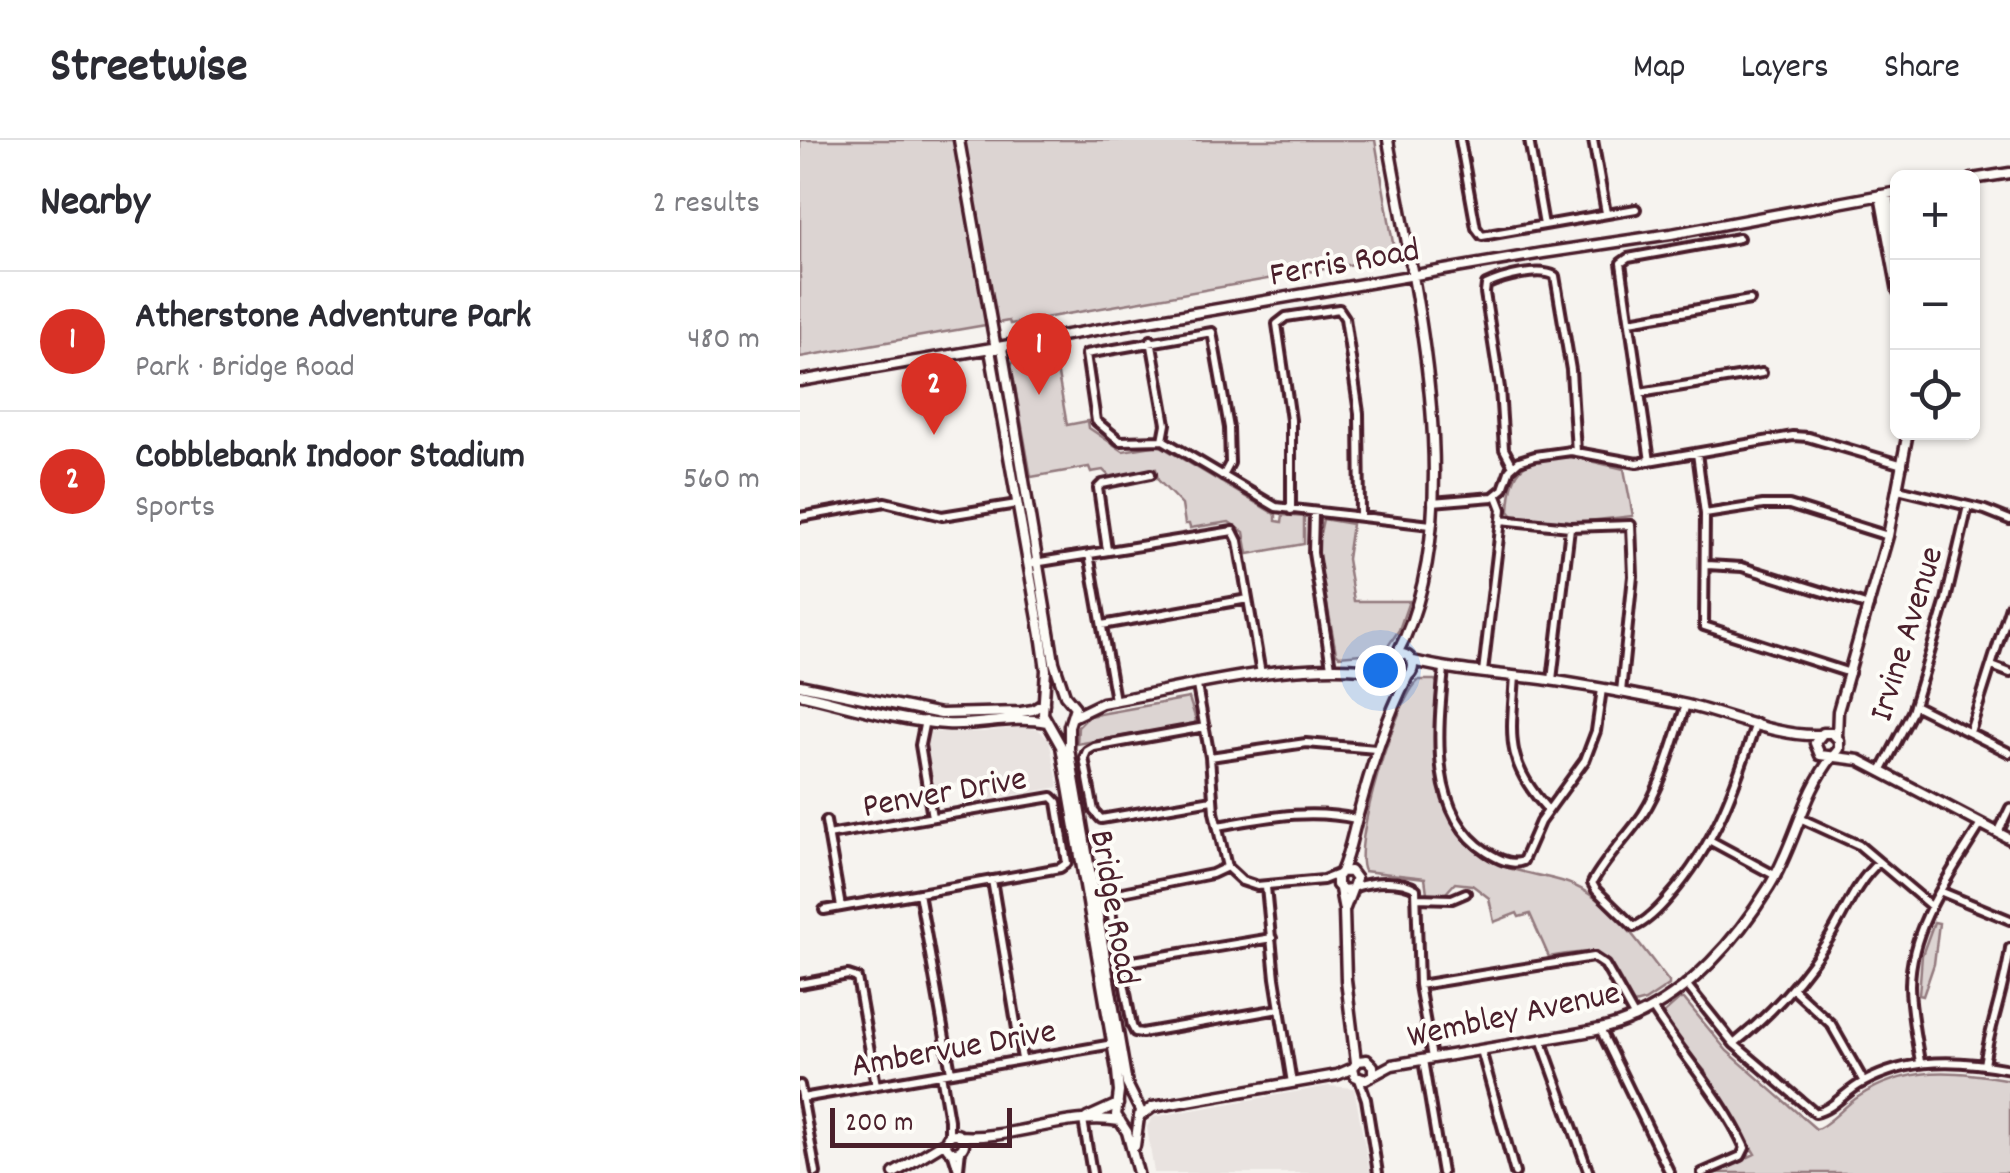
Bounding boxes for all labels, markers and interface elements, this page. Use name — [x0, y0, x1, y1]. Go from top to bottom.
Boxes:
text: Streetwise — [50, 35, 248, 104]
text: Map — [1633, 44, 1686, 94]
text: Layers — [1741, 44, 1829, 94]
text: Share — [1884, 44, 1960, 94]
map controls — [1890, 170, 1980, 440]
button: + — [1890, 170, 1980, 260]
text: Nearby — [40, 175, 150, 235]
text: 2 results — [653, 182, 760, 228]
street label: Ferris Road — [1266, 227, 1424, 303]
button: − — [1890, 260, 1980, 350]
text: Atherstone Adventure Park — [135, 291, 531, 346]
pin: 1 — [1006, 312, 1072, 395]
text: 1 — [69, 318, 76, 364]
text: 480 m — [687, 318, 760, 364]
text: Park · Bridge Road — [135, 346, 355, 392]
button: locate — [1890, 350, 1980, 440]
pin: 2 — [902, 352, 966, 435]
text: Cobblebank Indoor Stadium — [135, 431, 525, 486]
text: 2 — [66, 458, 79, 504]
text: 560 m — [683, 458, 760, 504]
text: Sports — [135, 486, 215, 532]
street label: Irvine Avenue — [1859, 541, 1959, 728]
your location — [1355, 645, 1406, 696]
street label: Penver Drive — [859, 756, 1031, 834]
street label: Bridge Road — [1074, 826, 1150, 989]
street label: Wembley Avenue — [1403, 970, 1625, 1064]
street label: Ambervue Drive — [847, 1008, 1060, 1094]
scale bar — [830, 1103, 1012, 1148]
text: 200 m — [845, 1105, 913, 1145]

